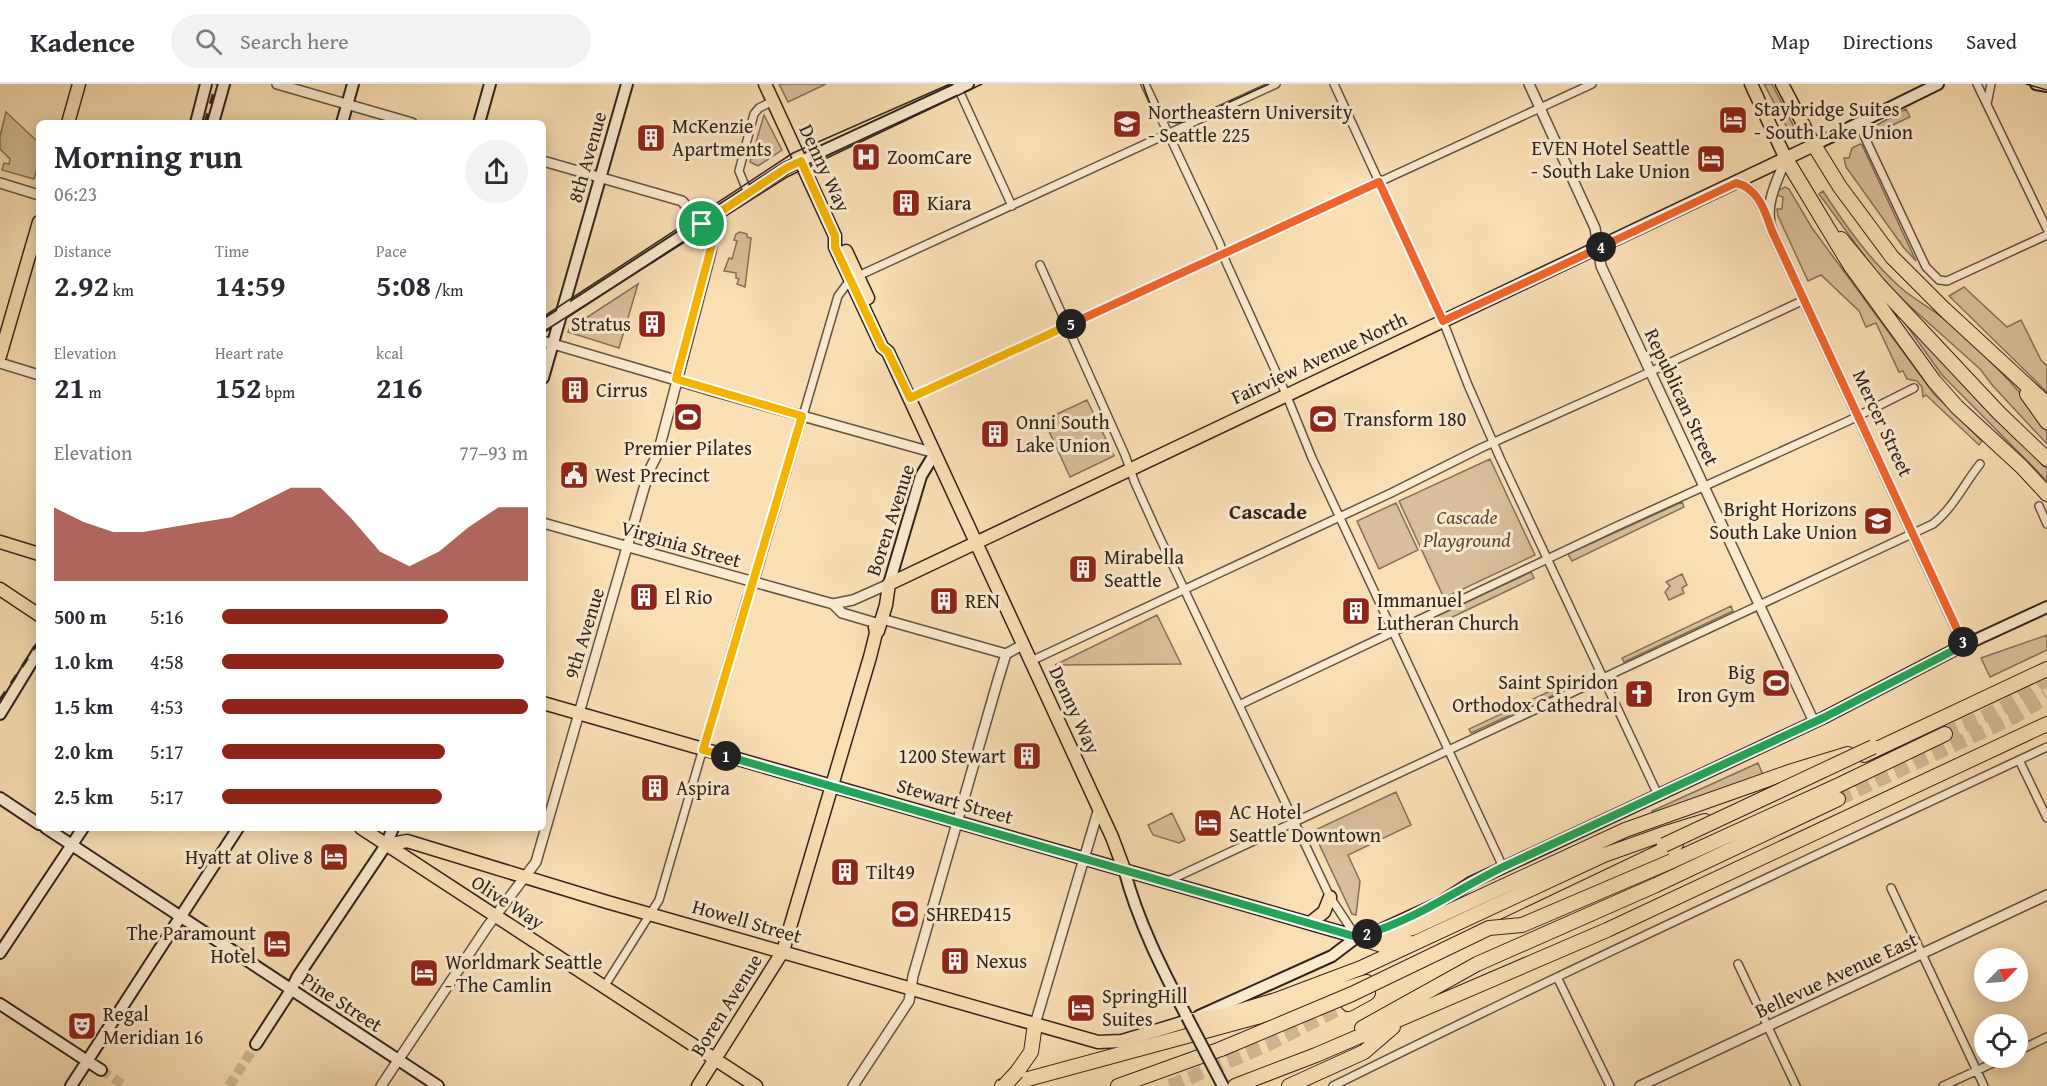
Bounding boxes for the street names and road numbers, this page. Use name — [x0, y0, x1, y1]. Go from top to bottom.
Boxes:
street label: 8th Avenue — [560, 108, 613, 206]
street label: Denny Way — [792, 119, 858, 217]
street label: Fairview Avenue North — [1226, 304, 1412, 411]
street label: Republican Street — [1638, 323, 1727, 470]
street label: Mercer Street — [1846, 364, 1921, 481]
street label: Boren Avenue — [858, 460, 921, 579]
street label: Virginia Street — [618, 513, 745, 575]
street label: 9th Avenue — [556, 584, 611, 682]
street label: Denny Way — [1042, 661, 1108, 759]
street label: Stewart Street — [894, 770, 1017, 831]
street label: Olive Way — [466, 867, 551, 936]
street label: Howell Street — [689, 891, 805, 950]
street label: Bellevue Avenue East — [1750, 924, 1922, 1025]
street label: Boren Avenue — [683, 948, 769, 1062]
street label: Pine Street — [296, 964, 389, 1039]

